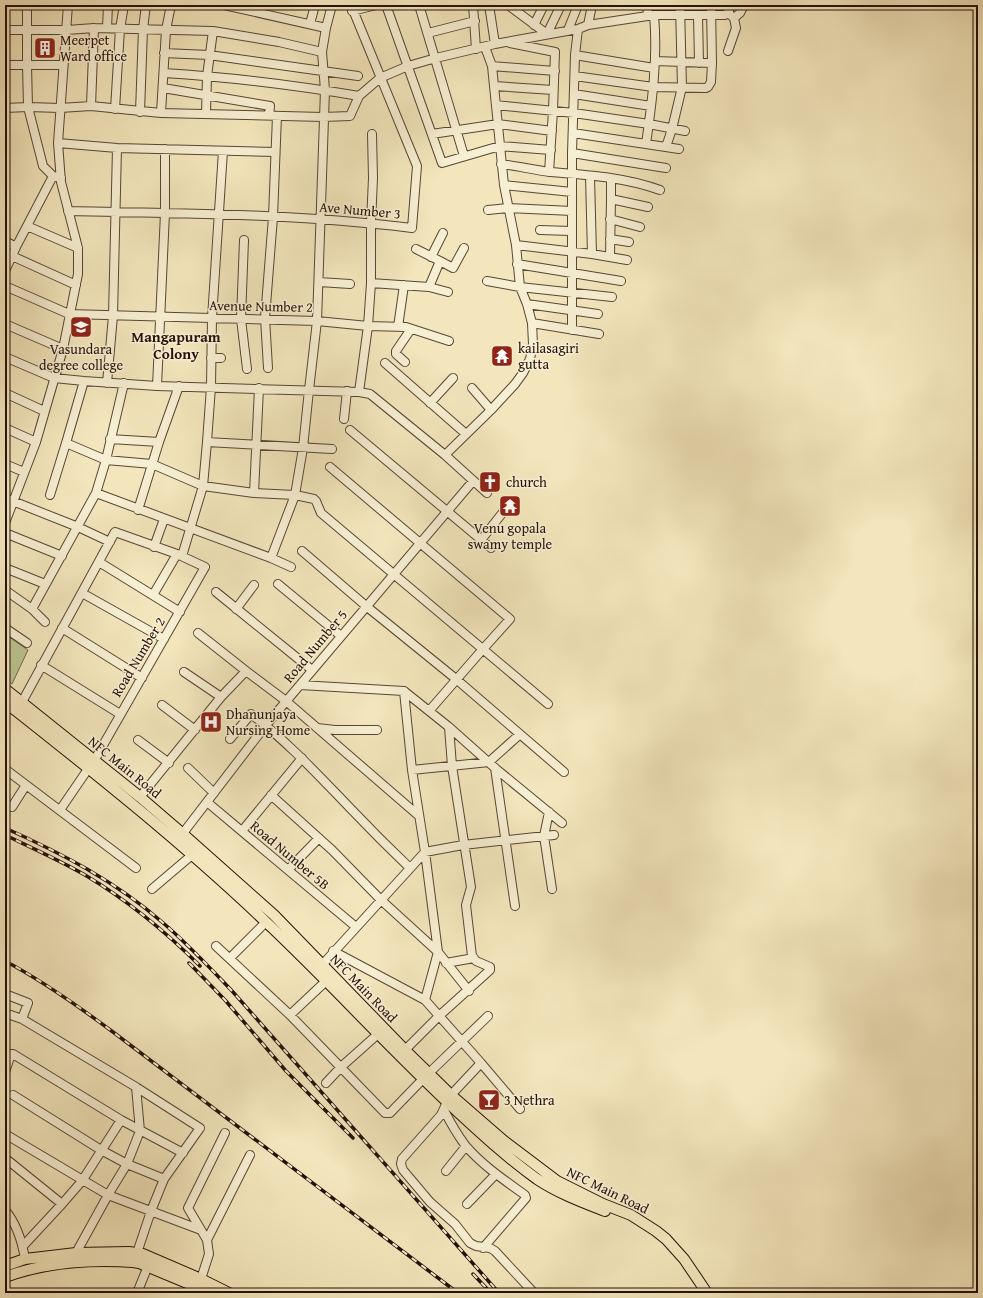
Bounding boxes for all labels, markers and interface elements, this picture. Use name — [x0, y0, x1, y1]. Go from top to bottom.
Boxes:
place label: Meerpet Ward office — [60, 30, 127, 66]
building icon: Meerpet Ward office — [32, 35, 58, 61]
street label: Ave Number 3 — [318, 196, 402, 224]
street label: Avenue Number 2 — [209, 295, 313, 317]
school or university icon: Vasundara degree college — [68, 314, 94, 340]
district label: Mangapuram Colony — [131, 326, 221, 364]
place label: kailasagiri gutta — [518, 338, 579, 374]
place label: Vasundara degree college — [39, 339, 123, 375]
temple icon: kailasagiri gutta — [489, 343, 515, 369]
church icon: church — [477, 469, 503, 495]
place label: church — [506, 472, 547, 492]
temple icon: Venu gopala swamy temple — [497, 493, 523, 519]
place label: Venu gopala swamy temple — [468, 518, 553, 554]
street label: Road Number 5 — [278, 605, 352, 687]
street label: Road Number 2 — [106, 613, 170, 701]
place label: Dhanunjaya Nursing Home — [226, 704, 311, 740]
hospital icon: Dhanunjaya Nursing Home — [198, 709, 224, 735]
street label: NFC Main Road — [84, 731, 166, 803]
street label: Road Number 5B — [246, 816, 334, 894]
street label: NFC Main Road — [326, 949, 402, 1027]
bar icon: 3 Nethra — [476, 1087, 502, 1113]
place label: 3 Nethra — [504, 1090, 555, 1110]
street label: NFC Main Road — [564, 1162, 653, 1219]

